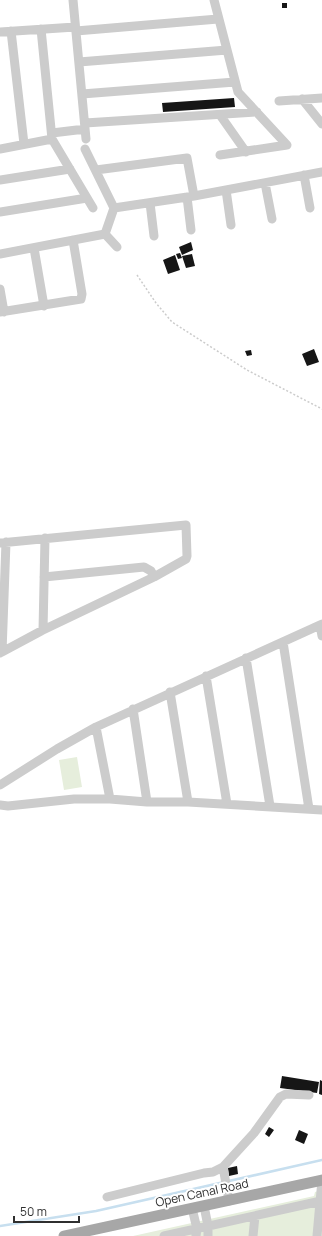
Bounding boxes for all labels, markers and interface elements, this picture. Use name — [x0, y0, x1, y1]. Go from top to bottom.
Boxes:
street label: Open Canal Road — [154, 1174, 250, 1211]
scale bar — [14, 1198, 79, 1224]
text: 50 m — [20, 1203, 47, 1220]

